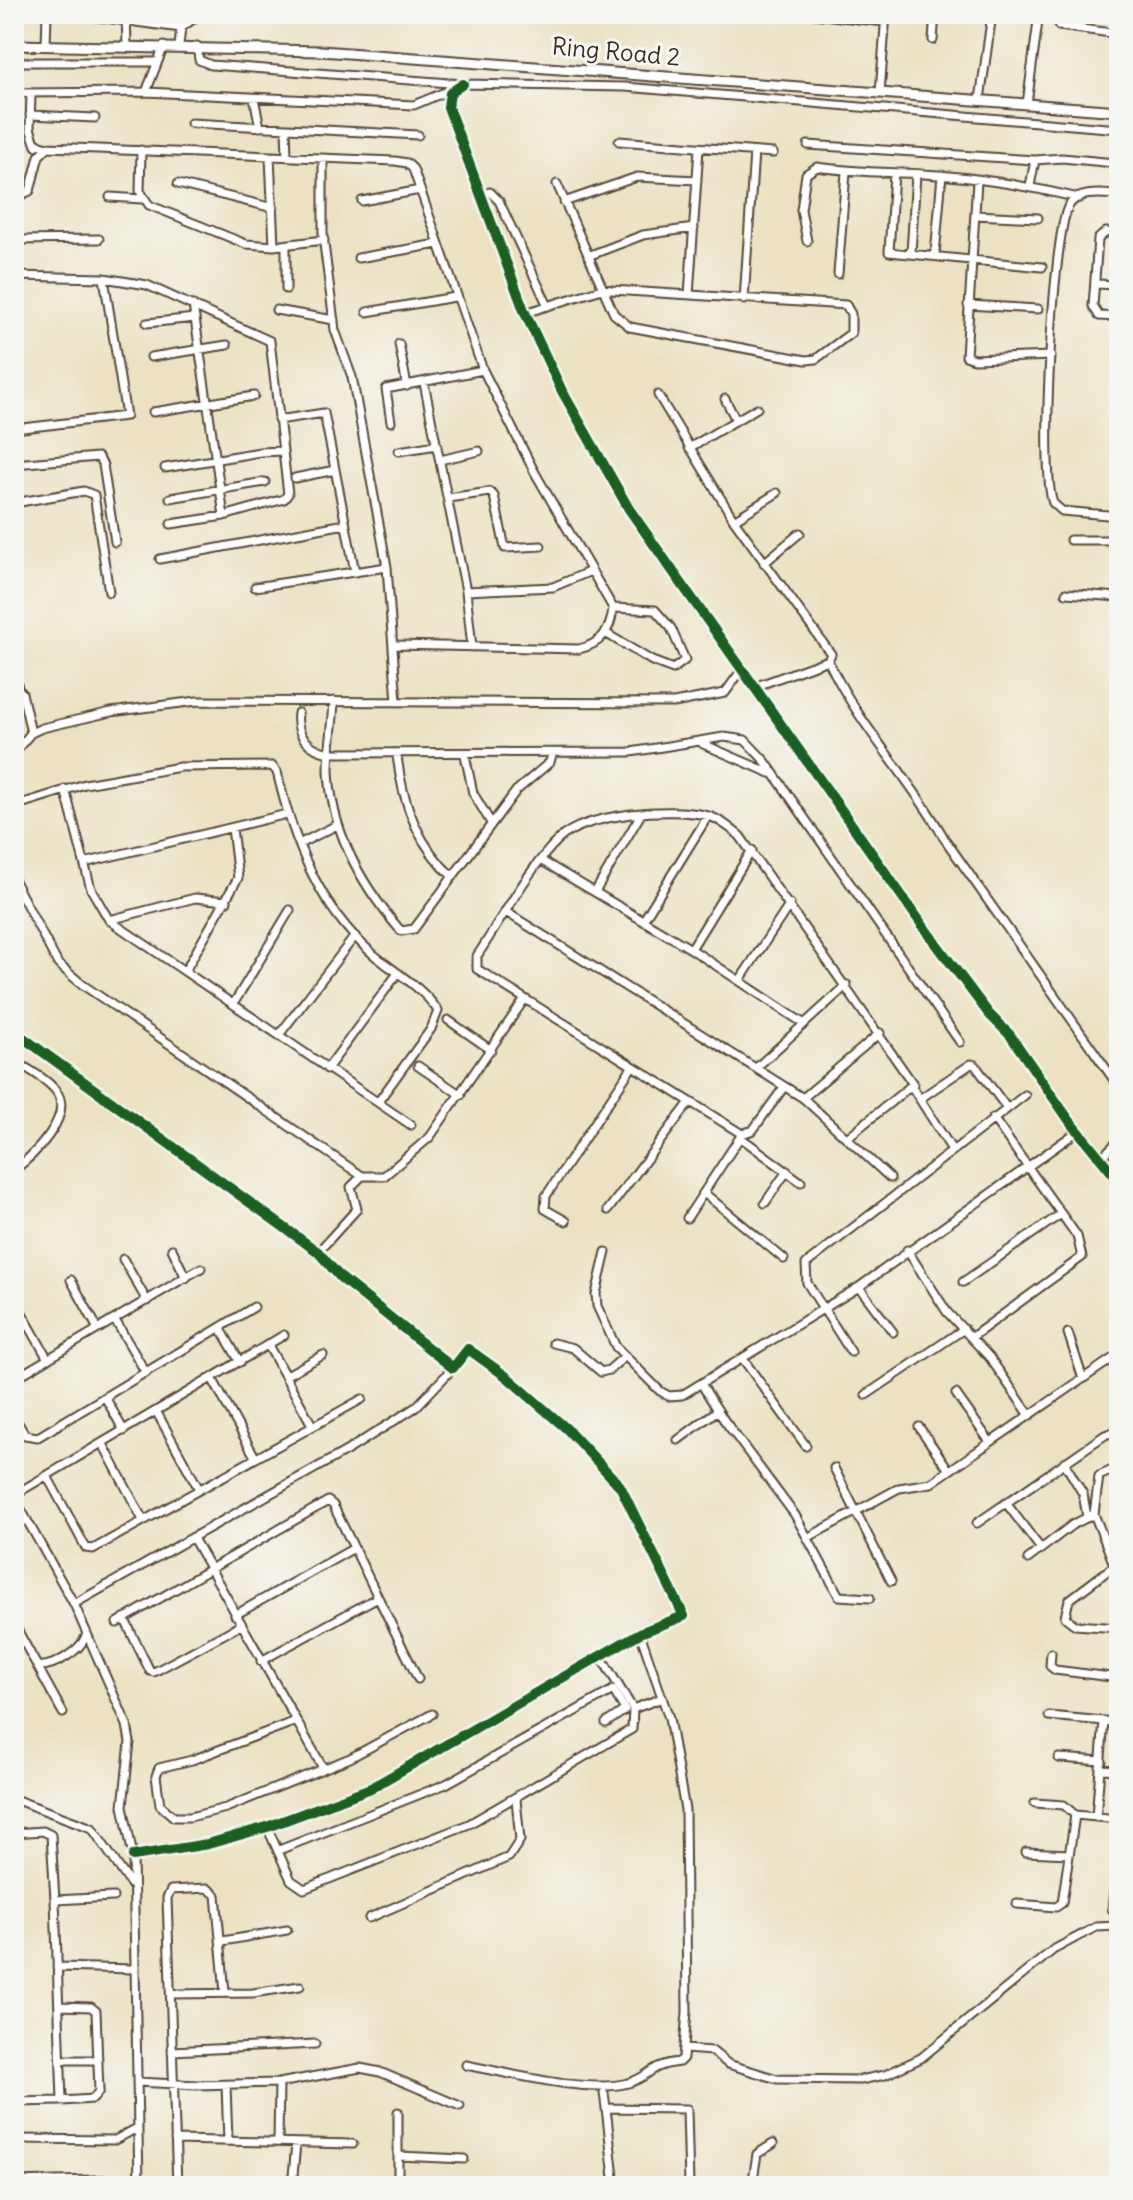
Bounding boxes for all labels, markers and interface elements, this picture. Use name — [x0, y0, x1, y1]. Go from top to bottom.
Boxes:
street label: Ring Road 2 — [551, 30, 682, 72]

